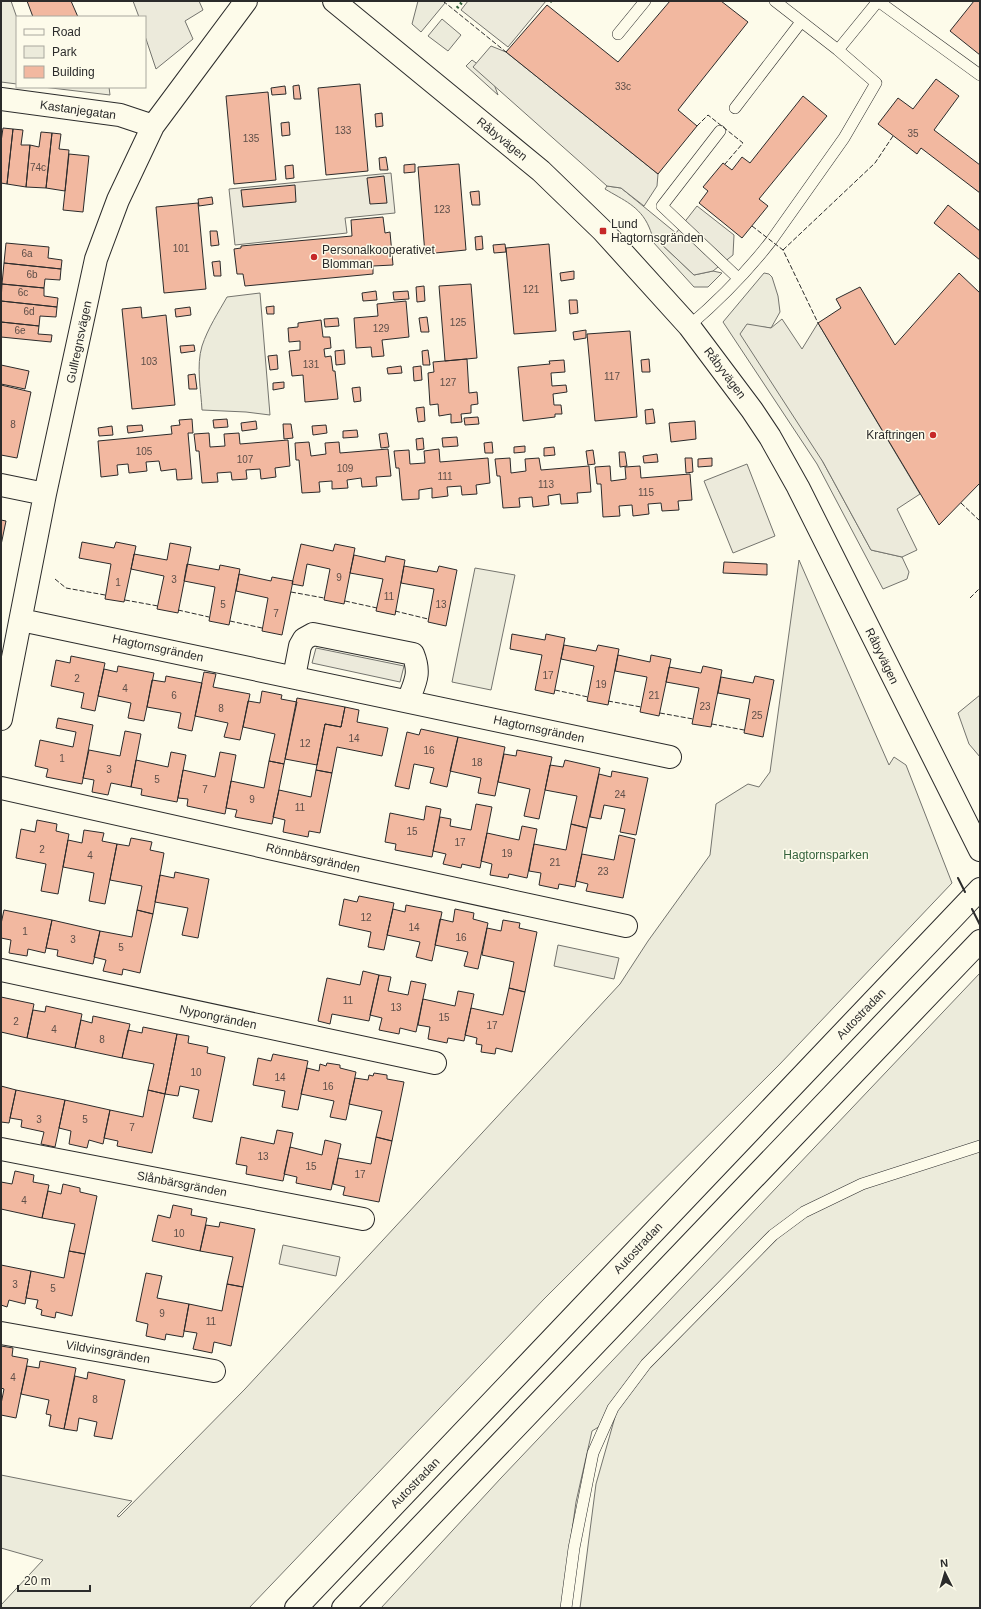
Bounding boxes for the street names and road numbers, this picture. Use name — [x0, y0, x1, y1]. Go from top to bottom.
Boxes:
street label: Kastanjegatan — [39, 98, 117, 122]
street label: Råbyvägen — [474, 114, 530, 164]
street label: Gullregnsvägen — [63, 299, 95, 385]
street label: Råbyvägen — [701, 345, 749, 401]
street label: Råbyvägen — [862, 626, 902, 686]
street label: Hagtornsgränden — [111, 632, 205, 664]
street label: Hagtornsgränden — [492, 713, 586, 745]
street label: Rönnbärsgränden — [265, 840, 361, 876]
street label: Autostradan — [833, 986, 889, 1042]
street label: Nypongränden — [178, 1002, 258, 1032]
street label: Slånbärsgränden — [136, 1168, 228, 1200]
street label: Autostradan — [611, 1220, 665, 1276]
street label: Vildvinsgränden — [65, 1338, 151, 1366]
street label: Autostradan — [387, 1455, 443, 1511]

